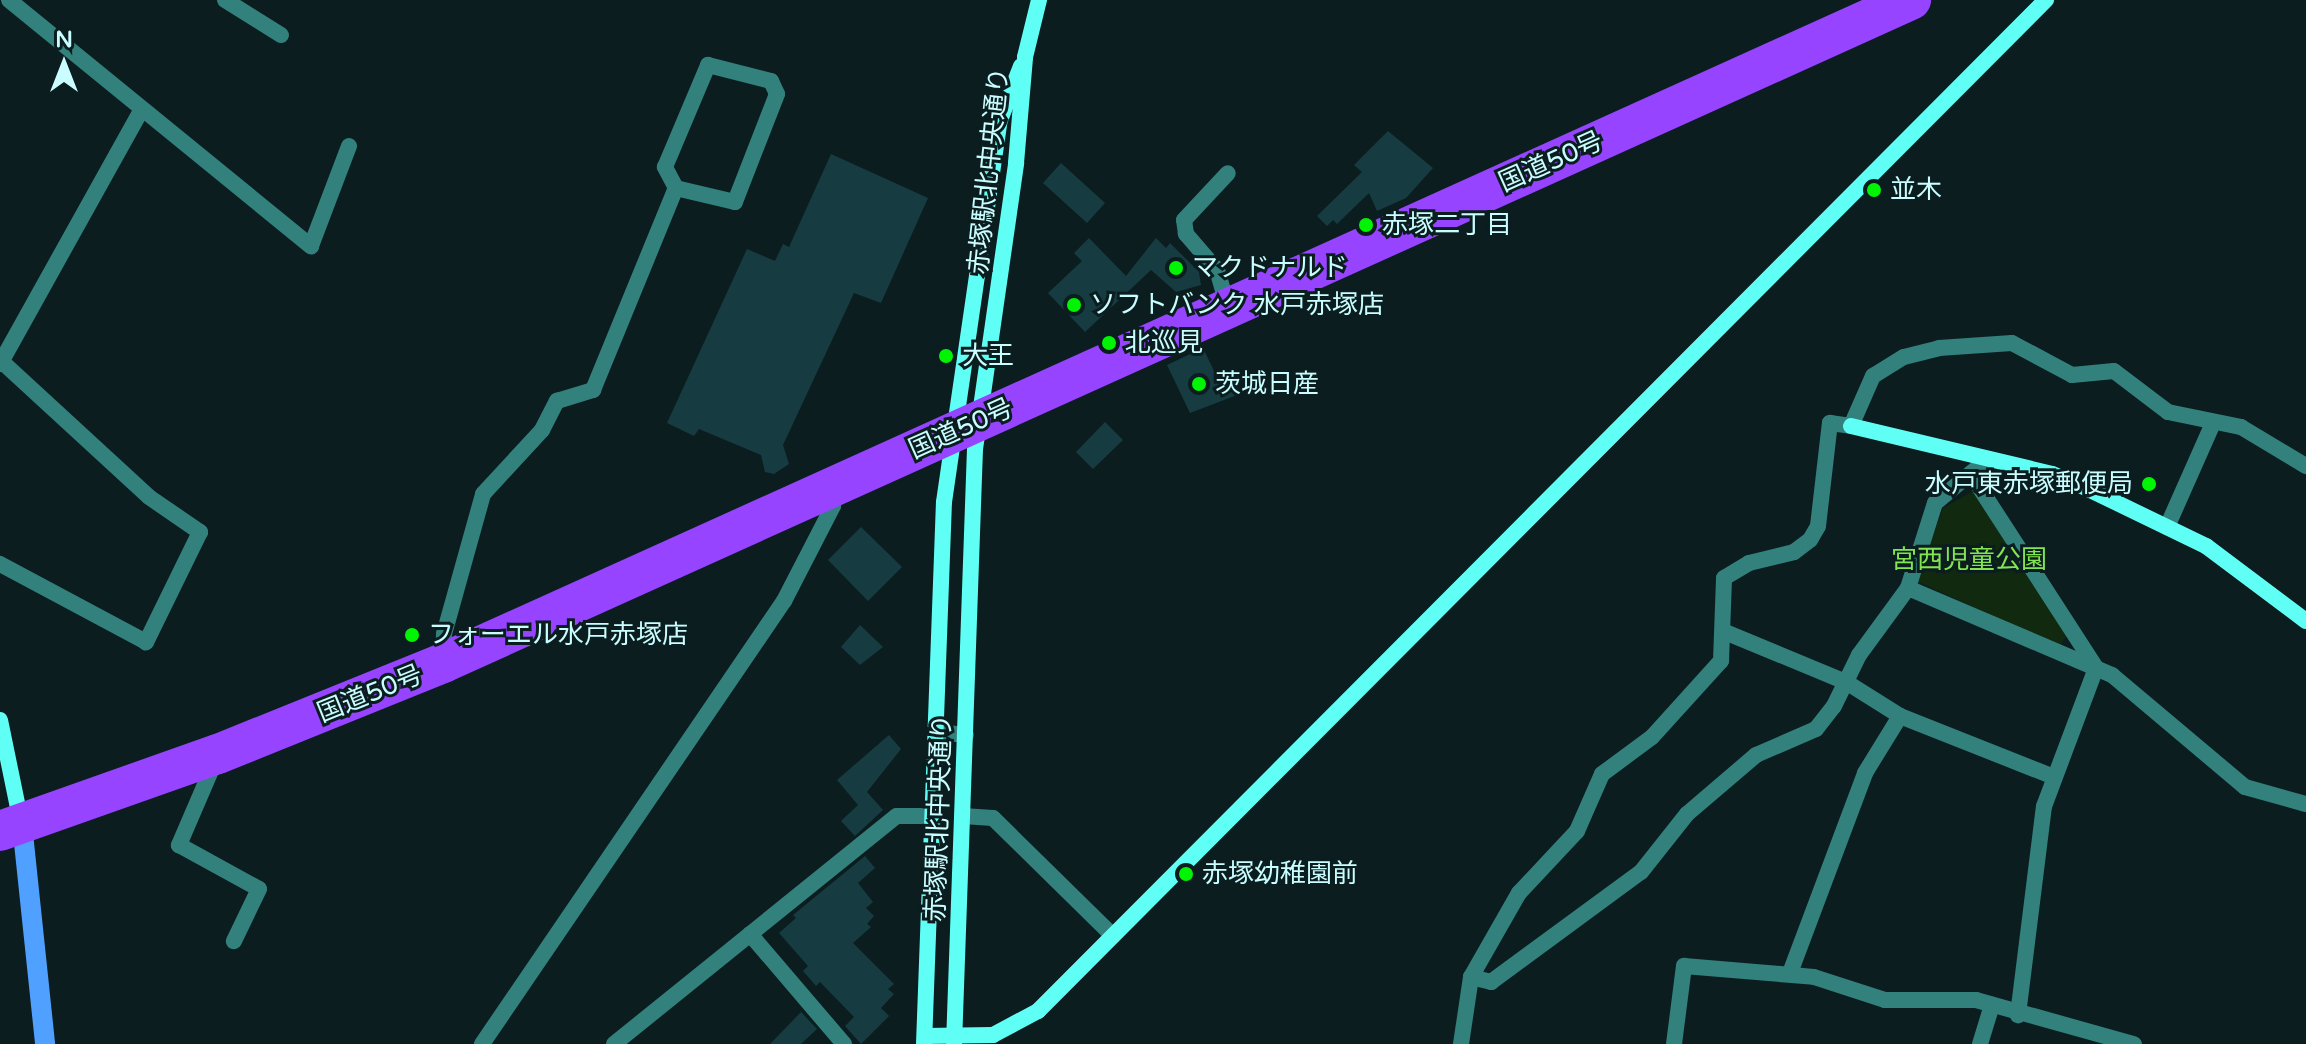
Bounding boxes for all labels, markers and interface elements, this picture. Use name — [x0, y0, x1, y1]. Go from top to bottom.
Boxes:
north arrow — [24, 24, 104, 104]
text: N — [55, 27, 73, 53]
street label: 赤塚駅北中央通り — [963, 66, 1015, 276]
street label: 国道50号 — [1494, 125, 1608, 199]
place label: 並木 — [1890, 174, 1942, 206]
marker: 並木 — [1865, 181, 1883, 199]
place label: 赤塚二丁目 — [1382, 209, 1512, 241]
marker: 赤塚二丁目 — [1357, 216, 1375, 234]
place label: マクドナルド — [1192, 252, 1348, 284]
marker: マクドナルド — [1167, 259, 1185, 277]
place label: ソフトバンク 水戸赤塚店 — [1090, 289, 1383, 321]
marker: ソフトバンク 水戸赤塚店 — [1065, 296, 1083, 314]
place label: 北巡見 — [1125, 327, 1203, 359]
marker: 北巡見 — [1100, 334, 1118, 352]
place label: 大王 — [962, 340, 1014, 372]
marker: 大王 — [937, 347, 955, 365]
place label: 茨城日産 — [1215, 368, 1319, 400]
marker: 茨城日産 — [1190, 375, 1208, 393]
street label: 国道50号 — [904, 392, 1018, 466]
place label: 水戸東赤塚郵便局 — [1925, 468, 2133, 500]
marker: 水戸東赤塚郵便局 — [2140, 475, 2158, 493]
park label: 宮西児童公園 — [1891, 544, 2047, 576]
place label: フォーエル水戸赤塚店 — [428, 619, 688, 651]
marker: フォーエル水戸赤塚店 — [403, 626, 421, 644]
street label: 国道50号 — [313, 659, 427, 729]
street label: 赤塚駅北中央通り — [920, 714, 958, 922]
place label: 赤塚幼稚園前 — [1202, 858, 1358, 890]
marker: 赤塚幼稚園前 — [1177, 865, 1195, 883]

